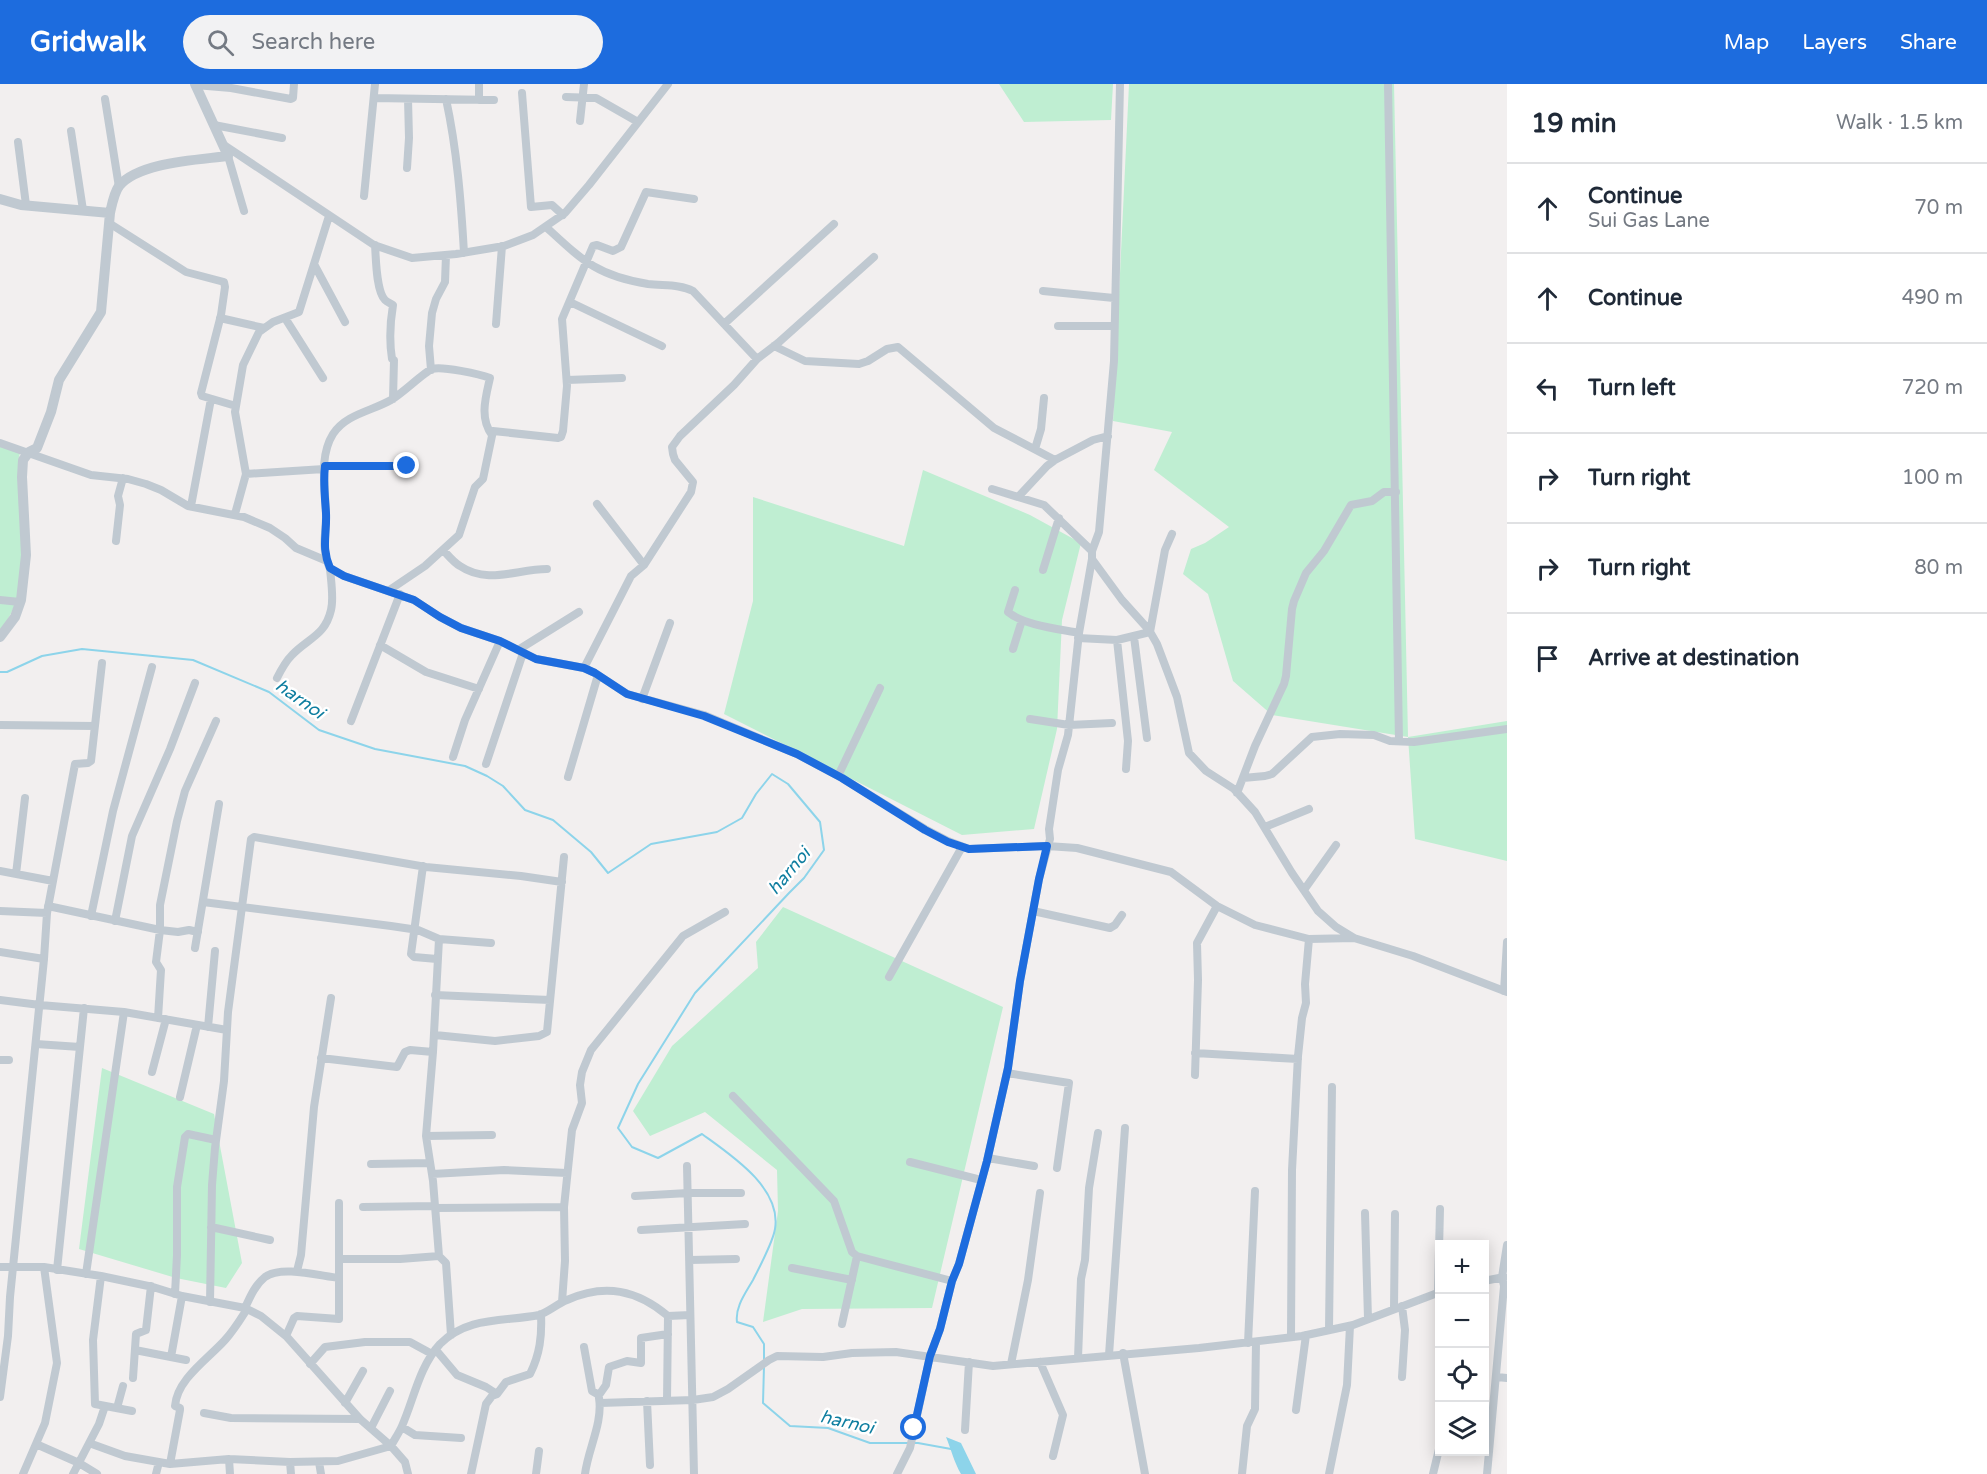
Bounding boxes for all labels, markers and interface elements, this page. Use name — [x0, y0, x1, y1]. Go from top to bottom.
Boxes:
search box — [183, 15, 603, 69]
text: Gridwalk — [30, 25, 147, 59]
icon: search — [204, 26, 237, 59]
text: Search here — [252, 29, 375, 55]
text: Map — [1724, 30, 1769, 55]
text: Layers — [1802, 30, 1867, 55]
text: Share — [1900, 30, 1957, 55]
text: 19 min — [1531, 108, 1617, 139]
text: Walk · 1.5 km — [1836, 111, 1963, 135]
text: Continue — [1588, 183, 1683, 209]
icon: ahead — [1531, 192, 1564, 225]
text: 70 m — [1914, 196, 1963, 220]
text: Sui Gas Lane — [1588, 209, 1710, 233]
icon: ahead — [1531, 282, 1564, 315]
text: Continue — [1588, 285, 1683, 311]
text: 490 m — [1902, 286, 1963, 310]
icon: left — [1531, 372, 1564, 405]
text: Turn left — [1588, 375, 1676, 401]
text: 720 m — [1902, 376, 1963, 400]
route end — [393, 452, 419, 478]
icon: right — [1531, 462, 1564, 495]
text: Turn right — [1588, 465, 1690, 491]
text: 100 m — [1902, 466, 1963, 490]
icon: right — [1531, 552, 1564, 585]
text: Turn right — [1588, 555, 1690, 581]
text: 80 m — [1914, 556, 1963, 580]
icon: arrive — [1531, 642, 1564, 675]
text: Arrive at destination — [1588, 645, 1799, 671]
water label: harnoi — [271, 674, 331, 725]
water label: harnoi — [763, 841, 817, 899]
map controls — [1435, 1240, 1489, 1456]
button: + — [1435, 1240, 1489, 1294]
button: − — [1435, 1294, 1489, 1348]
button: locate — [1435, 1348, 1489, 1402]
button: layers — [1435, 1402, 1489, 1456]
water label: harnoi — [818, 1405, 878, 1439]
route start — [900, 1414, 926, 1440]

